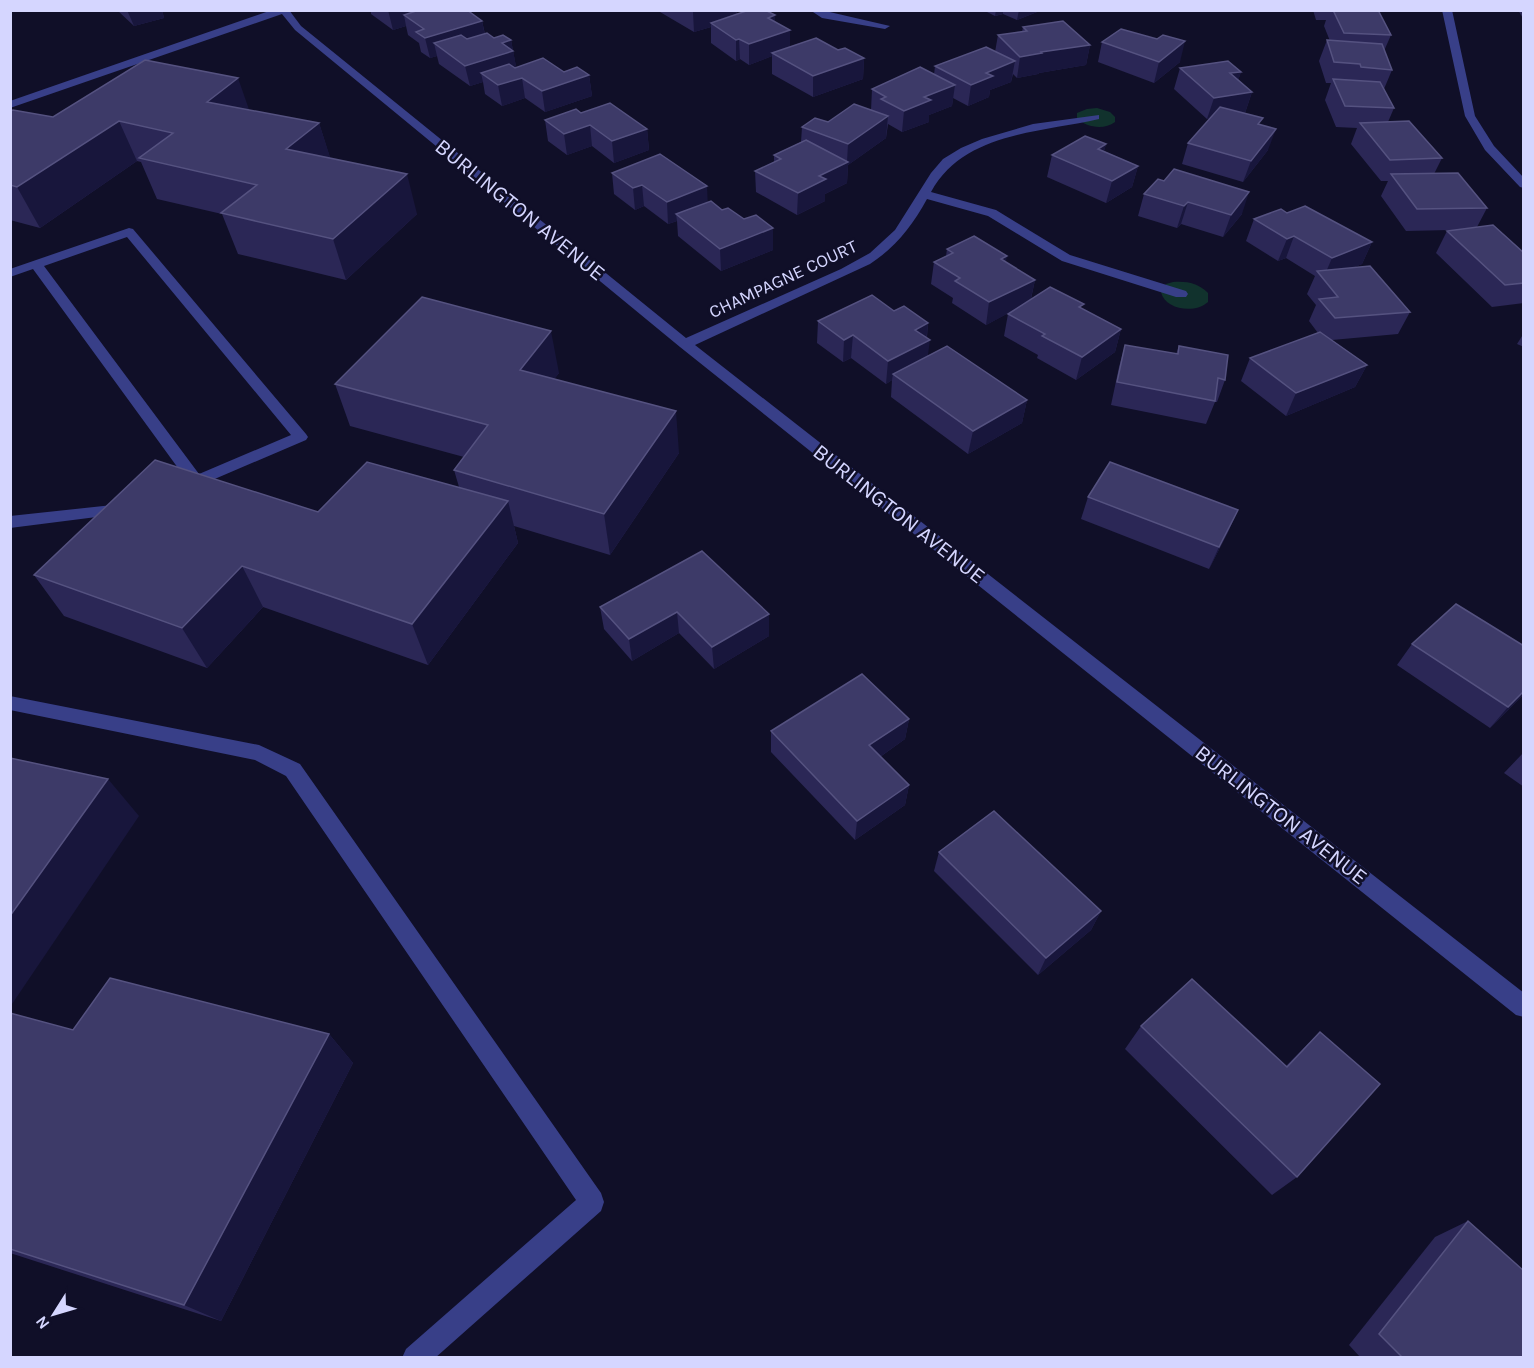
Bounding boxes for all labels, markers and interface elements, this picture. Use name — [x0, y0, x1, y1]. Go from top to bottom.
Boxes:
street label: BURLINGTON AVENUE — [430, 133, 610, 287]
street label: CHAMPAGNE COURT — [705, 235, 861, 323]
street label: BURLINGTON AVENUE — [808, 439, 990, 589]
street label: BURLINGTON AVENUE — [1190, 740, 1372, 890]
north arrow — [24, 1284, 84, 1344]
text: N — [31, 1312, 53, 1333]

